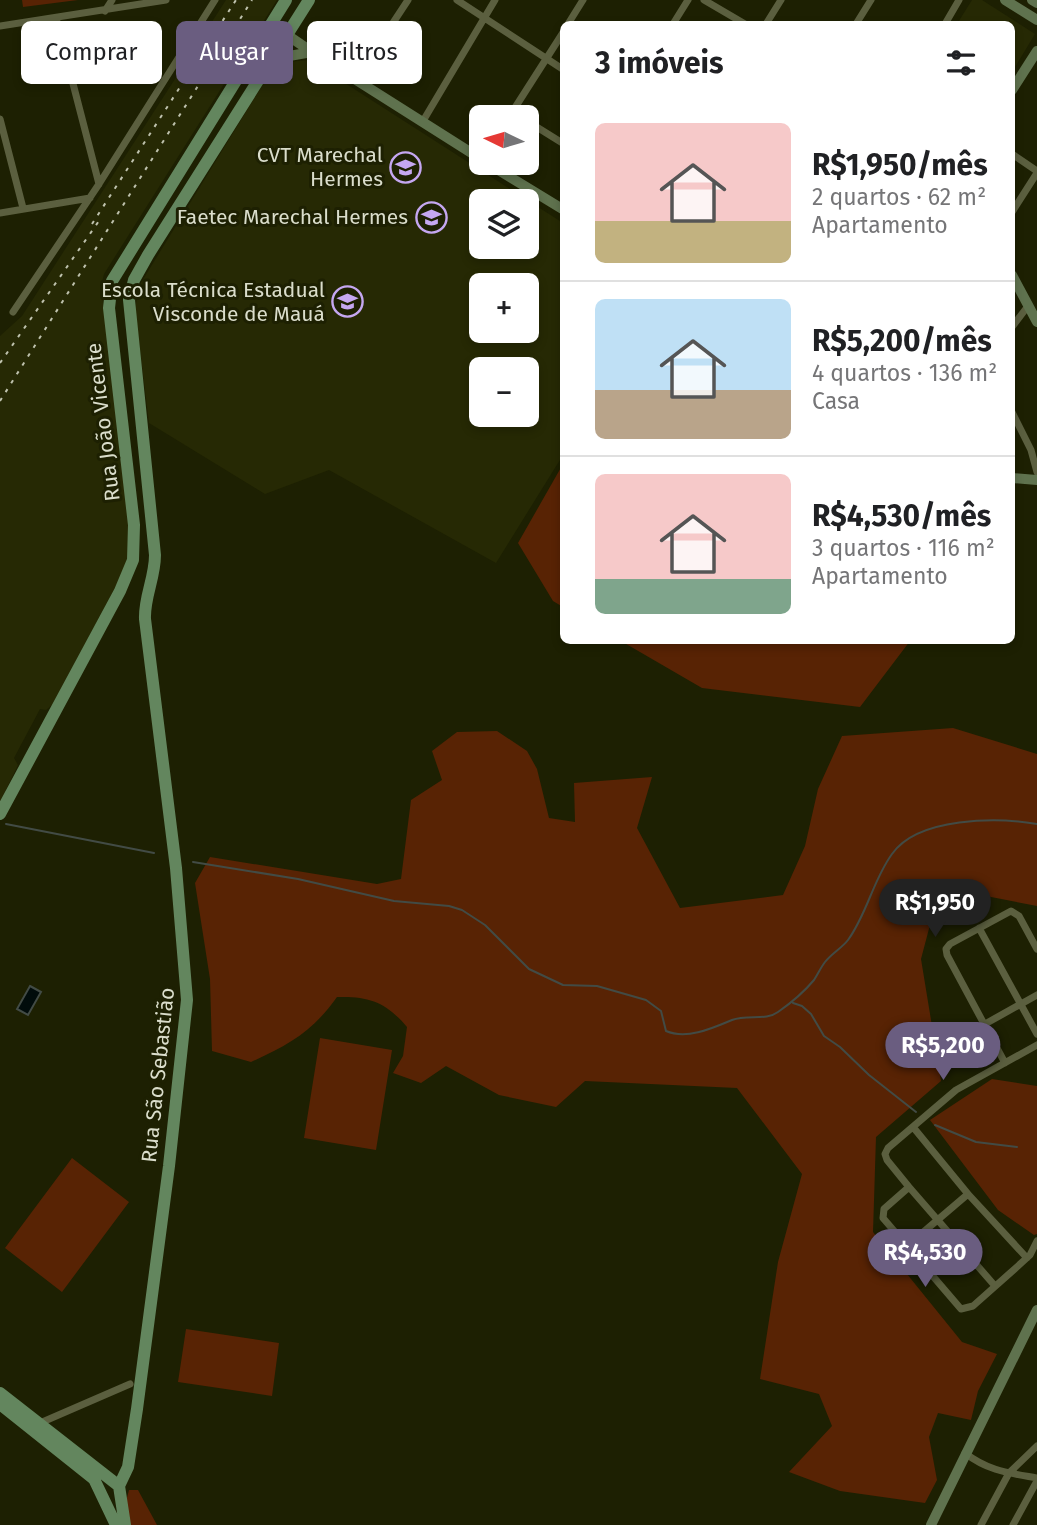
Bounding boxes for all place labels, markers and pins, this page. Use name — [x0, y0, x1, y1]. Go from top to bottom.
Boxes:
place label: CVT Marechal Hermes — [257, 142, 383, 192]
school or university icon: CVT Marechal Hermes — [389, 150, 423, 184]
school or university icon: Faetec Marechal Hermes — [414, 200, 448, 234]
place label: Faetec Marechal Hermes — [177, 204, 408, 230]
place label: Escola Técnica Estadual Visconde de Mauá — [101, 277, 325, 327]
school or university icon: Escola Técnica Estadual Visconde de Mauá — [331, 285, 365, 319]
pin: R$1,950 — [870, 880, 1000, 939]
pin: R$5,200 — [878, 1023, 1008, 1082]
pin: R$4,530 — [860, 1230, 990, 1289]

